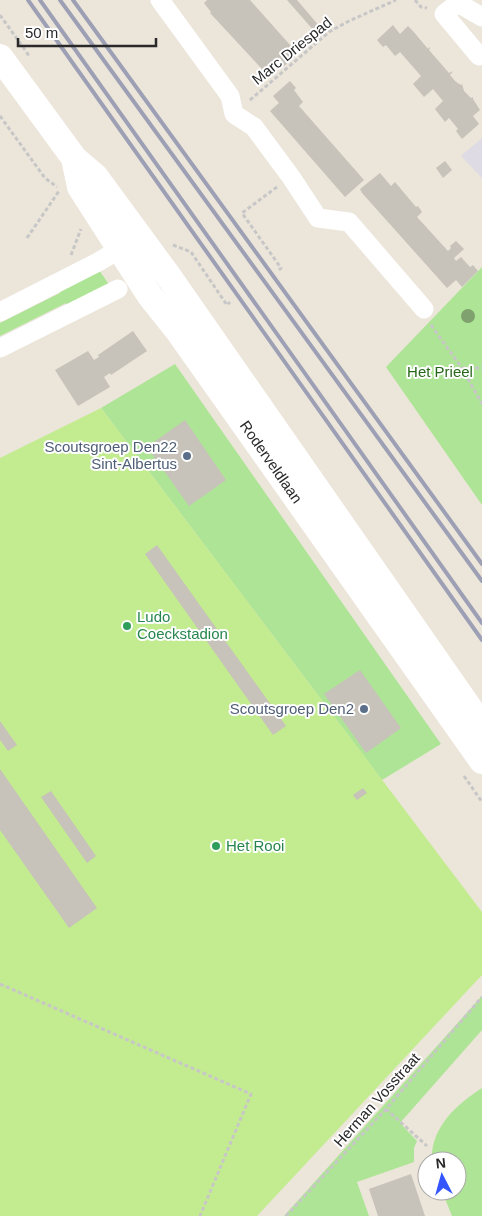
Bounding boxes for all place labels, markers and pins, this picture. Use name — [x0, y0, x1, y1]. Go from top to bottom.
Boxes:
place label: Scoutsgroep Den22 Sint-Albertus — [44, 438, 177, 472]
marker: Scoutsgroep Den22 Sint-Albertus — [181, 450, 193, 462]
place label: Ludo Coeckstadion — [137, 608, 228, 642]
marker: Ludo Coeckstadion — [121, 620, 133, 632]
place label: Scoutsgroep Den2 — [230, 700, 354, 717]
marker: Scoutsgroep Den2 — [358, 703, 370, 715]
place label: Het Rooi — [226, 837, 284, 854]
marker: Het Rooi — [210, 840, 222, 852]

